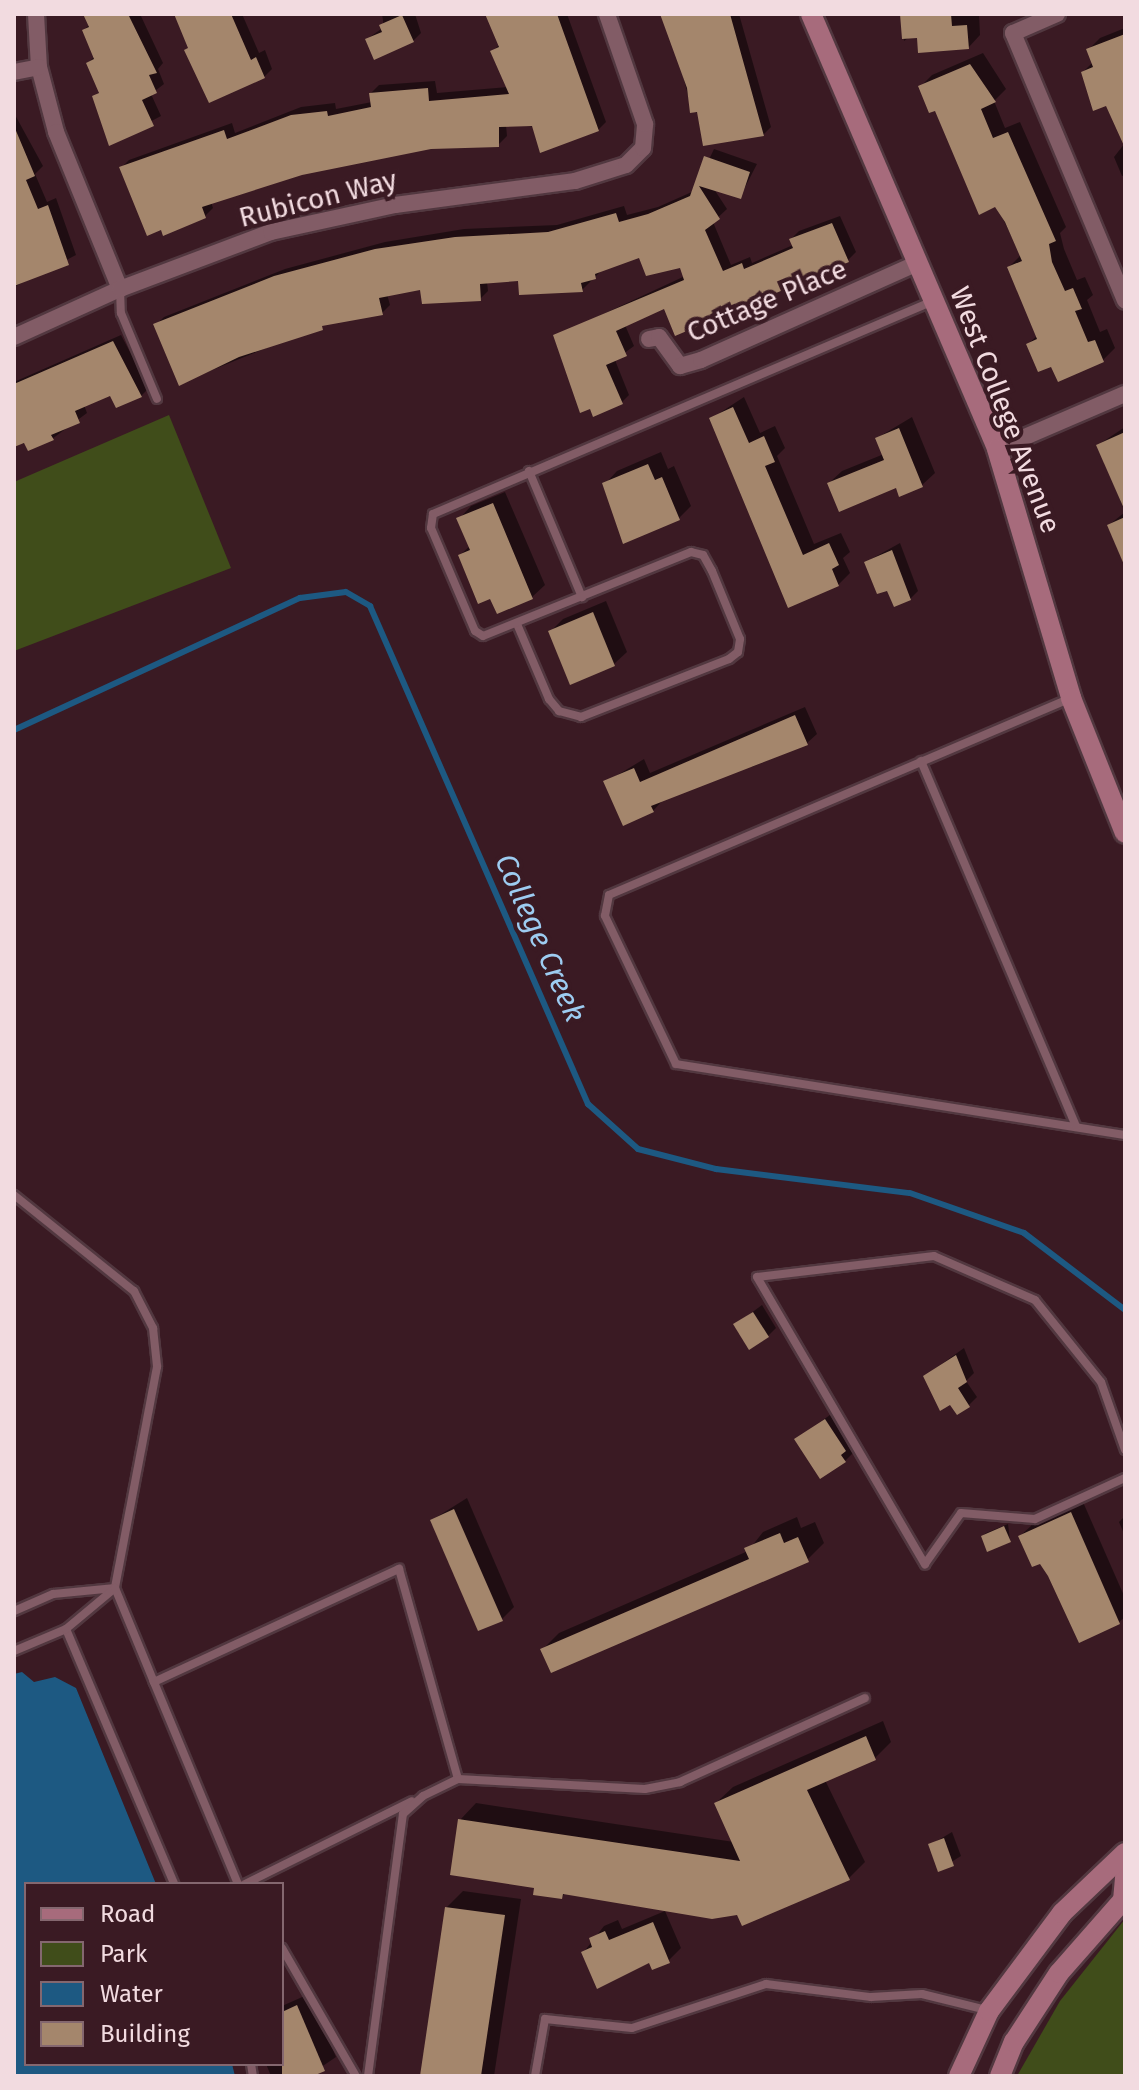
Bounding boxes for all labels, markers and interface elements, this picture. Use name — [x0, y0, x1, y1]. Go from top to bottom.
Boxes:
street label: Rubicon Way — [236, 163, 400, 235]
street label: Cottage Place — [682, 252, 852, 350]
street label: West College Avenue — [942, 282, 1068, 538]
water label: College Creek — [487, 848, 593, 1028]
legend — [24, 1882, 284, 2066]
text: Road — [100, 1900, 155, 1928]
text: Park — [100, 1940, 147, 1968]
text: Water — [100, 1980, 163, 2008]
text: Building — [100, 2020, 190, 2048]

